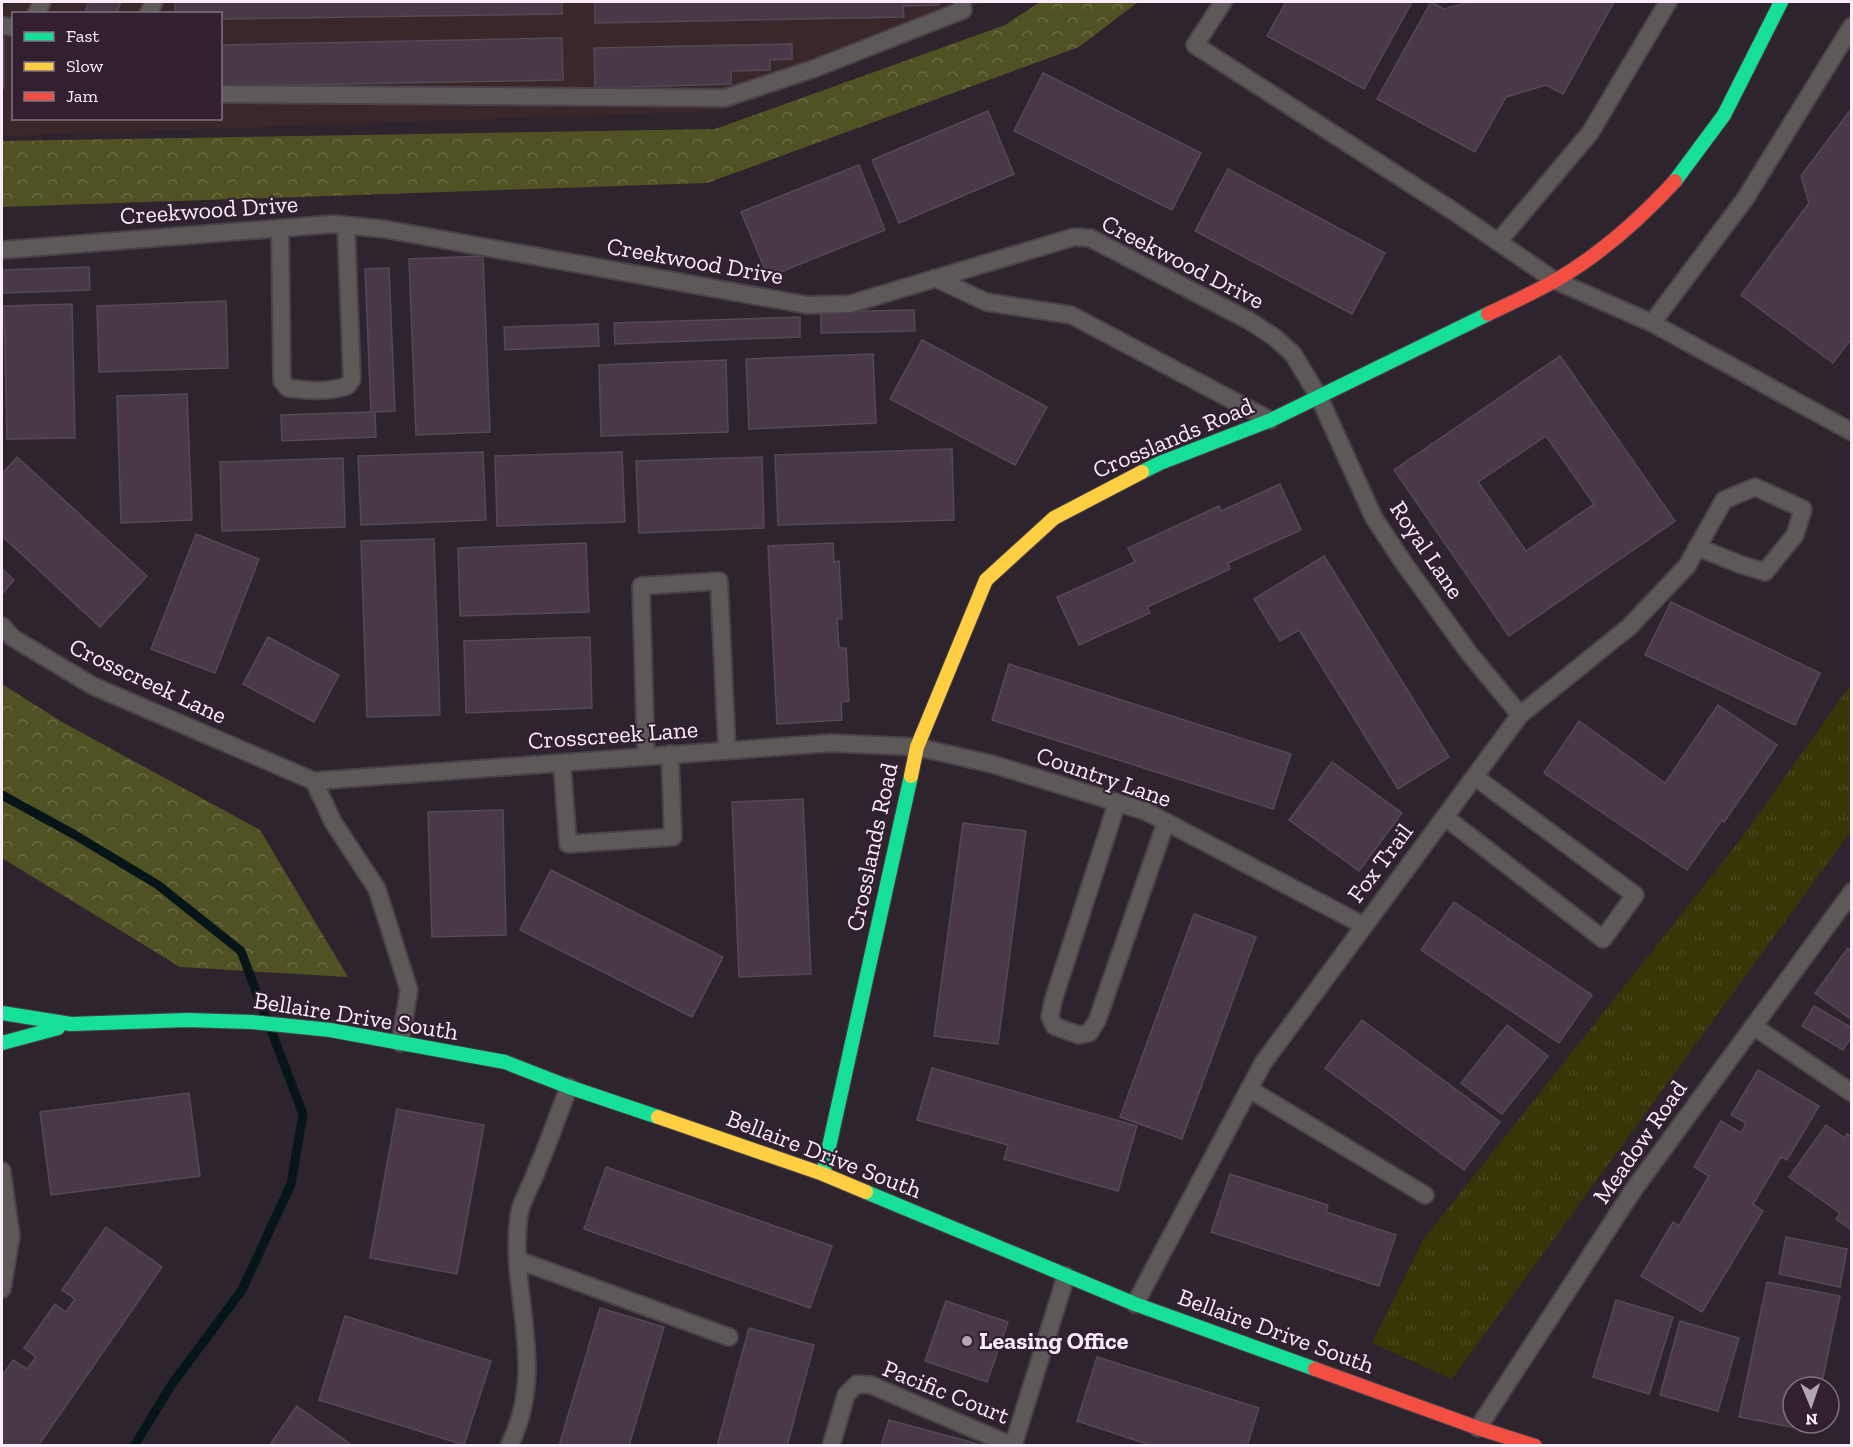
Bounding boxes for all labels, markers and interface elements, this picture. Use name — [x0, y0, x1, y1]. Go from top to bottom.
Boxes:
legend — [12, 12, 222, 120]
text: Fast — [66, 25, 99, 47]
text: Slow — [66, 55, 103, 77]
text: Jam — [66, 85, 98, 107]
street label: Creekwood Drive — [119, 189, 299, 230]
street label: Creekwood Drive — [1097, 208, 1269, 315]
street label: Creekwood Drive — [605, 231, 785, 290]
street label: Crosslands Road — [1088, 391, 1257, 484]
street label: Royal Lane — [1384, 495, 1471, 604]
street label: Crosscreek Lane — [65, 631, 232, 730]
street label: Crosscreek Lane — [527, 714, 699, 755]
street label: Country Lane — [1033, 740, 1175, 813]
street label: Crosslands Road — [840, 760, 904, 934]
street label: Fox Trail — [1341, 817, 1419, 908]
street label: Bellaire Drive South — [252, 985, 461, 1046]
street label: Meadow Road — [1587, 1075, 1693, 1209]
street label: Bellaire Drive South — [723, 1103, 926, 1204]
street label: Bellaire Drive South — [1174, 1282, 1379, 1380]
place label: Leasing Office — [979, 1326, 1129, 1355]
marker: Leasing Office — [960, 1334, 974, 1348]
street label: Pacific Court — [879, 1353, 1014, 1430]
north arrow — [1781, 1375, 1841, 1435]
text: N — [1805, 1410, 1818, 1429]

